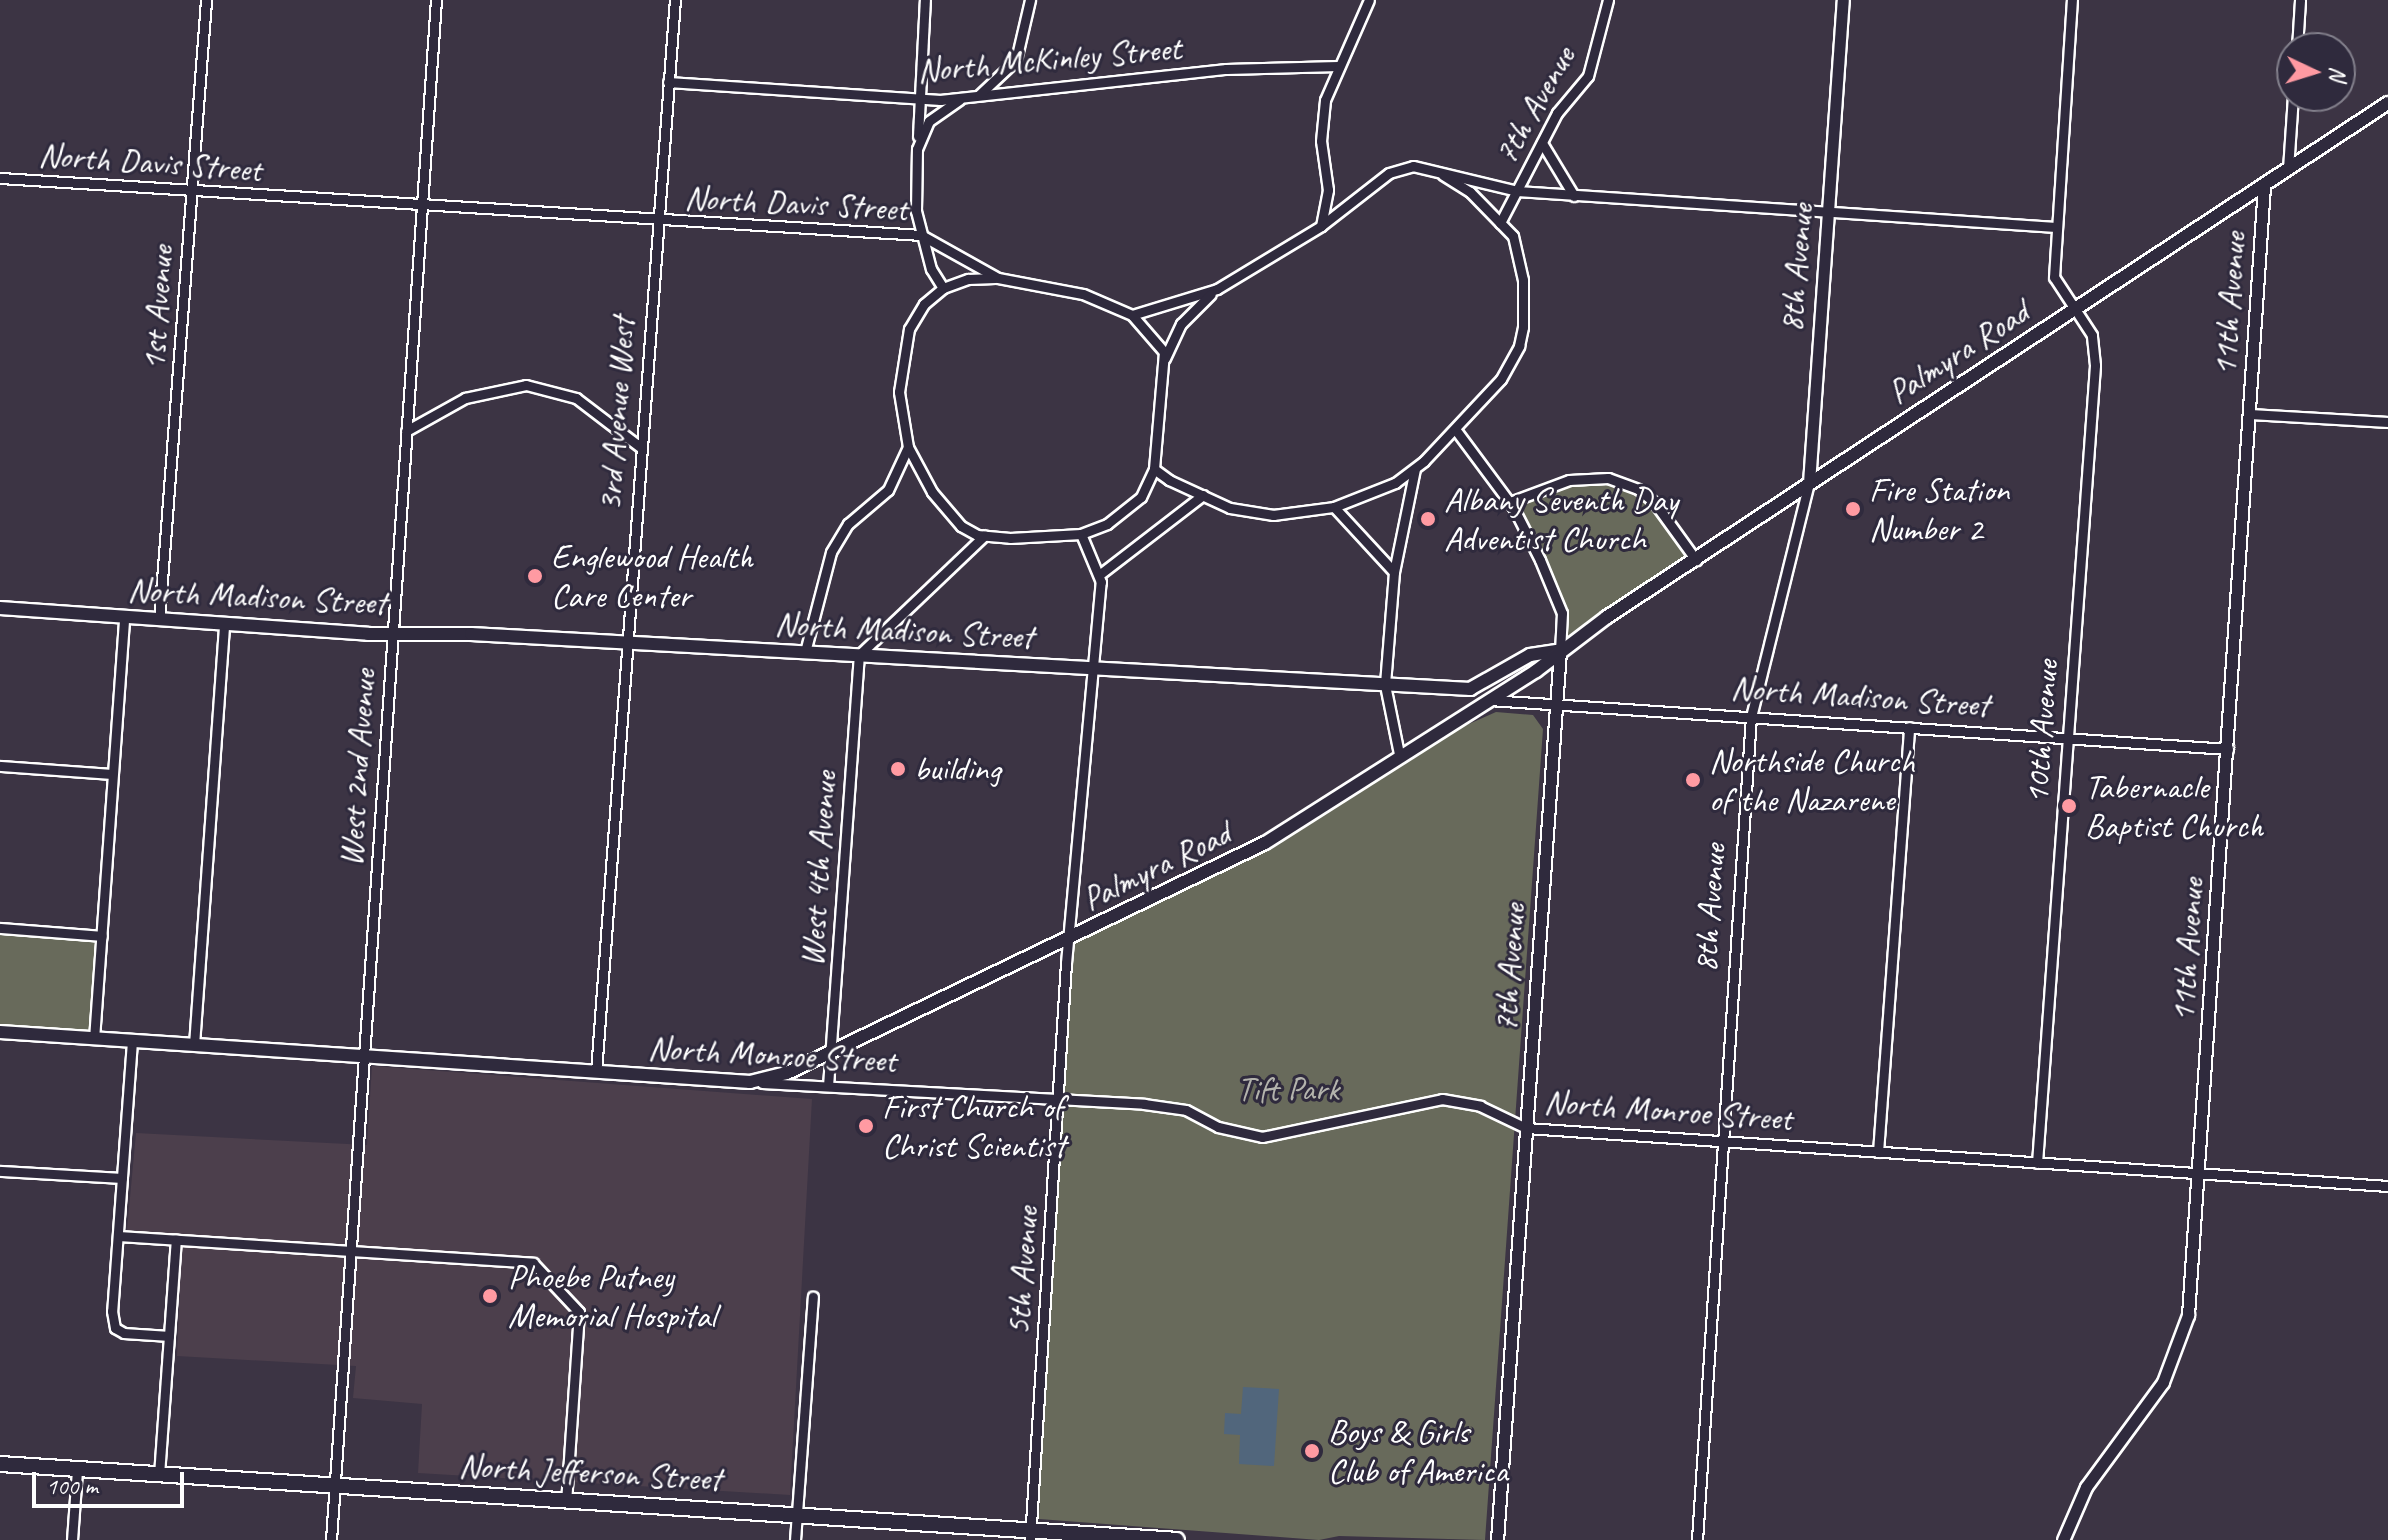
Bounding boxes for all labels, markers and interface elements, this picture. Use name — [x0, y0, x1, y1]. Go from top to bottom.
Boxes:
street label: North McKinley Street — [915, 27, 1183, 91]
north arrow — [2276, 32, 2356, 112]
street label: 7th Avenue — [1484, 39, 1584, 171]
text: N — [2324, 66, 2352, 81]
street label: North Davis Street — [36, 134, 264, 190]
street label: North Davis Street — [683, 177, 909, 229]
street label: 8th Avenue — [1770, 202, 1822, 334]
street label: 11th Avenue — [2204, 231, 2254, 377]
street label: 1st Avenue — [132, 244, 182, 372]
street label: Palmyra Road — [1880, 292, 2036, 412]
street label: 3rd Avenue West — [589, 316, 643, 512]
place label: Fire Station Number 2 — [1869, 469, 2011, 548]
place label: Albany Seventh Day Adventist Church — [1444, 479, 1677, 558]
marker: Fire Station Number 2 — [1844, 500, 1862, 518]
marker: Albany Seventh Day Adventist Church — [1419, 510, 1437, 528]
place label: Englewood Health Care Center — [551, 536, 753, 616]
marker: Englewood Health Care Center — [526, 567, 544, 585]
street label: North Madison Street — [126, 569, 388, 623]
street label: North Madison Street — [773, 603, 1035, 657]
street label: 10th Avenue — [2016, 659, 2066, 805]
street label: North Madison Street — [1729, 667, 1991, 725]
street label: West 2nd Avenue — [330, 668, 384, 868]
place label: Northside Church of the Nazarene — [1709, 740, 1916, 820]
place label: building — [914, 749, 1000, 789]
marker: building — [889, 760, 907, 778]
place label: Tabernacle Baptist Church — [2085, 766, 2264, 846]
street label: West 4th Avenue — [791, 770, 845, 968]
marker: Northside Church of the Nazarene — [1684, 771, 1702, 789]
marker: Tabernacle Baptist Church — [2060, 797, 2078, 815]
street label: Palmyra Road — [1076, 813, 1236, 919]
street label: 8th Avenue — [1684, 843, 1734, 973]
street label: 11th Avenue — [2162, 877, 2212, 1023]
street label: 7th Avenue — [1484, 903, 1534, 1033]
street label: North Monroe Street — [647, 1027, 897, 1081]
park label: Tift Park — [1236, 1069, 1340, 1109]
street label: North Monroe Street — [1542, 1081, 1794, 1139]
place label: First Church of Christ Scientist — [882, 1086, 1065, 1166]
marker: First Church of Christ Scientist — [857, 1117, 875, 1135]
street label: 5th Avenue — [997, 1206, 1047, 1336]
place label: Phoebe Putney Memorial Hospital — [508, 1256, 715, 1336]
marker: Phoebe Putney Memorial Hospital — [479, 1285, 501, 1307]
place label: Boys & Girls Club of America — [1328, 1411, 1508, 1490]
marker: Boys & Girls Club of America — [1303, 1442, 1321, 1460]
street label: North Jefferson Street — [458, 1445, 722, 1499]
scale bar — [36, 1456, 188, 1506]
text: 100 m — [46, 1471, 98, 1501]

